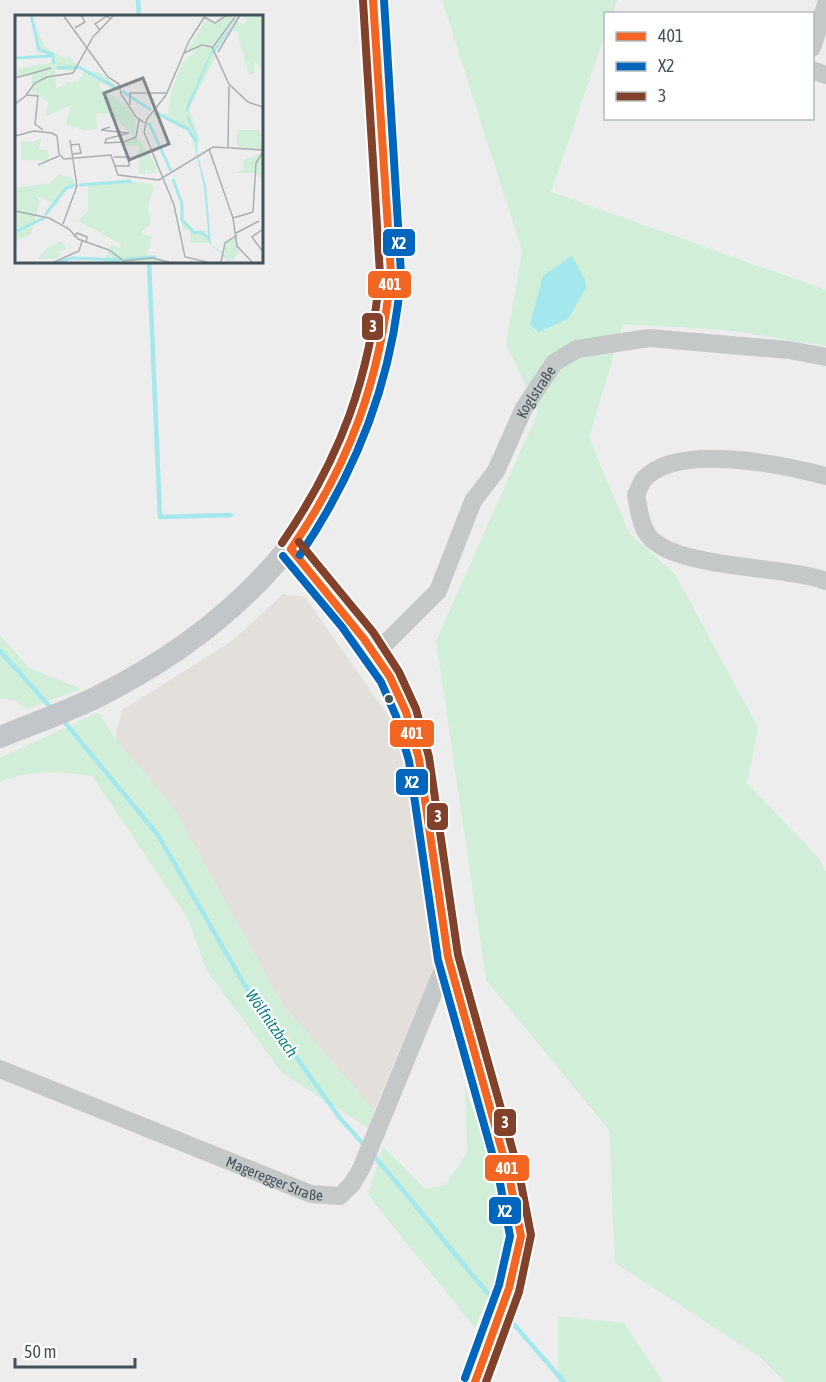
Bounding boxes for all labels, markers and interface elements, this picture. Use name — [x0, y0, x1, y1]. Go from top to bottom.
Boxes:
legend — [604, 12, 814, 120]
inset map — [15, 15, 262, 262]
text: 401 — [658, 25, 683, 46]
text: X2 — [658, 55, 675, 76]
text: 3 — [658, 85, 666, 106]
line badge: X2 — [382, 228, 416, 257]
text: X2 — [391, 234, 406, 252]
line badge: 401 — [367, 270, 412, 299]
text: 401 — [378, 275, 402, 293]
line badge: 3 — [361, 312, 384, 341]
text: 3 — [369, 317, 377, 335]
street label: Koglstraße — [512, 362, 558, 421]
unlabelled marker — [383, 693, 395, 705]
line badge: 401 — [389, 719, 435, 748]
text: 401 — [400, 724, 424, 742]
line badge: X2 — [395, 768, 429, 796]
text: X2 — [404, 773, 419, 791]
line badge: 3 — [426, 802, 449, 831]
text: 3 — [434, 807, 442, 825]
water label: Wölfnitzbach — [242, 986, 302, 1060]
line badge: 3 — [493, 1108, 517, 1137]
text: 3 — [501, 1113, 509, 1131]
street label: Mageregger Straße — [224, 1152, 324, 1203]
line badge: 401 — [484, 1154, 530, 1182]
text: 401 — [495, 1159, 519, 1177]
line badge: X2 — [488, 1196, 522, 1225]
text: X2 — [497, 1202, 512, 1220]
scale bar — [15, 1331, 135, 1369]
text: 50 m — [24, 1341, 56, 1362]

